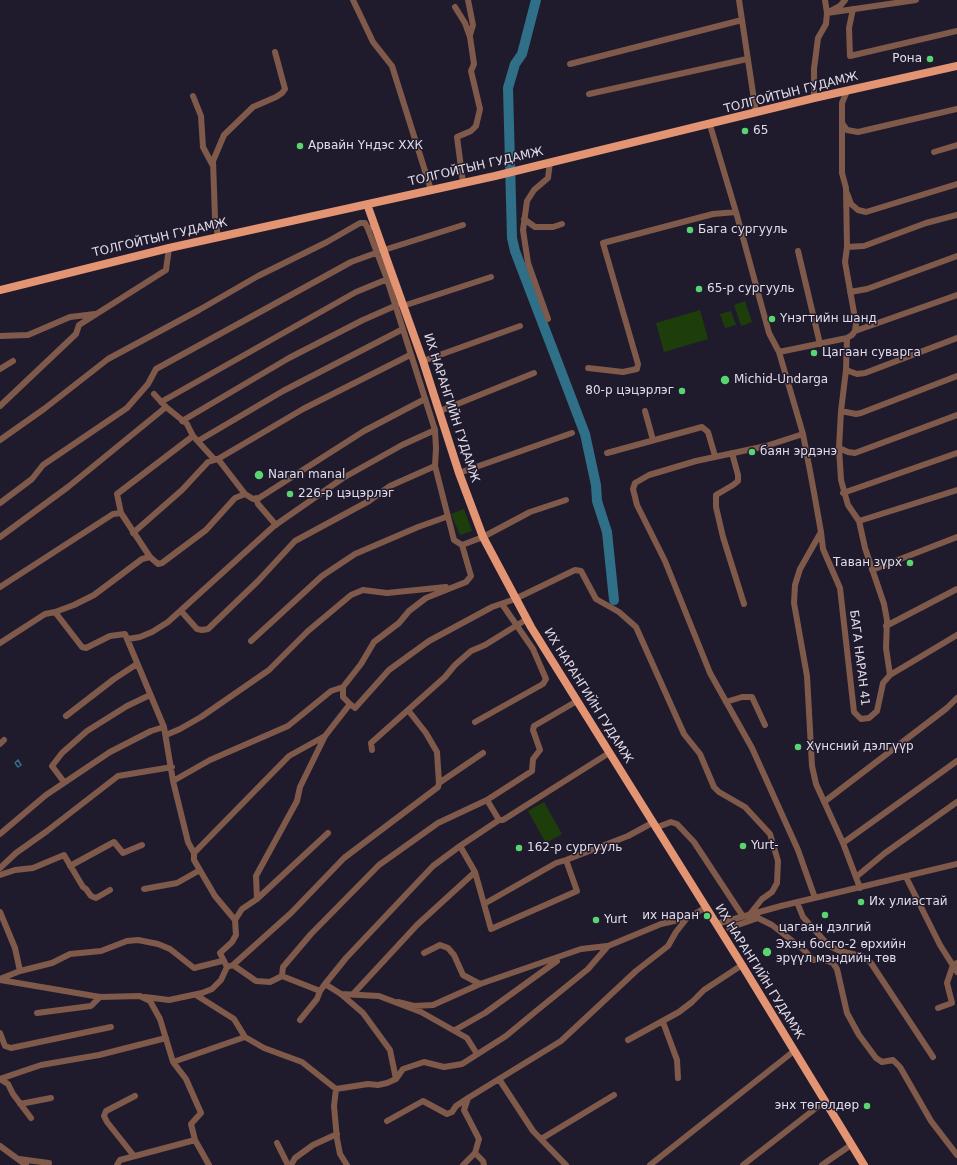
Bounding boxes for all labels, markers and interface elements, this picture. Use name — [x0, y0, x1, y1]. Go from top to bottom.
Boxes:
place label: Рона — [892, 52, 922, 66]
marker: Рона — [925, 54, 935, 64]
street label: ТОЛГОЙТЫН ГУДАМЖ — [722, 69, 860, 117]
place label: 65 — [753, 124, 768, 138]
marker: 65 — [740, 126, 750, 136]
place label: Арвайн Үндэс ХХК — [308, 139, 423, 153]
marker: Арвайн Үндэс ХХК — [295, 141, 305, 151]
street label: ТОЛГОЙТЫН ГУДАМЖ — [407, 144, 545, 190]
street label: ТОЛГОЙТЫН ГУДАМЖ — [91, 215, 229, 261]
place label: Бага сургууль — [698, 223, 788, 237]
marker: Бага сургууль — [685, 225, 695, 235]
place label: 65-р сургууль — [707, 282, 795, 296]
marker: 65-р сургууль — [694, 284, 704, 294]
place label: Үнэгтийн шанд — [780, 312, 877, 326]
marker: Үнэгтийн шанд — [767, 314, 777, 324]
street label: ИХ НАРАНГИЙН ГУДАМЖ — [420, 331, 482, 485]
place label: Цагаан суварга — [822, 346, 921, 360]
marker: Цагаан суварга — [809, 348, 819, 358]
place label: Michid-Undarga — [734, 373, 828, 387]
marker: Michid-Undarga — [719, 374, 731, 386]
place label: 80-р цэцэрлэг — [585, 384, 674, 398]
marker: 80-р цэцэрлэг — [677, 386, 687, 396]
place label: баян эрдэнэ — [760, 445, 837, 459]
marker: баян эрдэнэ — [747, 447, 757, 457]
place label: Naran manal — [268, 468, 345, 482]
marker: Naran manal — [253, 469, 265, 481]
place label: 226-р цэцэрлэг — [298, 487, 394, 501]
marker: 226-р цэцэрлэг — [285, 489, 295, 499]
place label: Таван зүрх — [833, 556, 902, 570]
marker: Таван зүрх — [905, 558, 915, 568]
street label: БАГА НАРАН 41 — [846, 609, 872, 707]
street label: ИХ НАРАНГИЙН ГУДАМЖ — [540, 626, 636, 766]
place label: Хүнсний дэлгүүр — [806, 740, 914, 754]
marker: Хүнсний дэлгүүр — [793, 742, 803, 752]
place label: Yurt- — [751, 839, 779, 853]
place label: 162-р сургууль — [527, 841, 622, 855]
marker: Yurt- — [738, 841, 748, 851]
marker: 162-р сургууль — [514, 843, 524, 853]
place label: Их улиастай — [869, 895, 948, 909]
marker: Их улиастай — [856, 897, 866, 907]
street label: ИХ НАРАНГИЙН ГУДАМЖ — [711, 902, 807, 1042]
place label: их наран — [642, 909, 699, 923]
marker: цагаан дэлгий — [820, 910, 830, 920]
marker: их наран — [702, 911, 712, 921]
place label: Yurt — [604, 913, 627, 927]
marker: Yurt — [591, 915, 601, 925]
place label: цагаан дэлгий — [779, 921, 871, 935]
place label: Эхэн босго-2 өрхийн эрүүл мэндийн төв — [776, 938, 906, 966]
marker: Эхэн босго-2 өрхийн эрүүл мэндийн төв — [761, 946, 773, 958]
place label: энх төгөлдөр — [775, 1099, 859, 1113]
marker: энх төгөлдөр — [862, 1101, 872, 1111]

